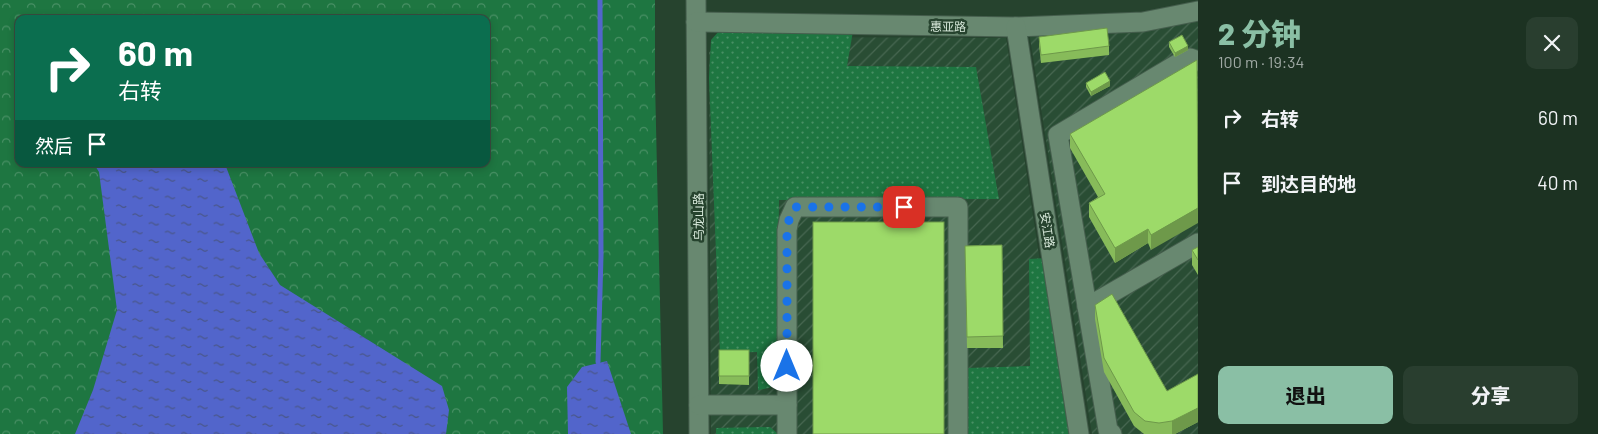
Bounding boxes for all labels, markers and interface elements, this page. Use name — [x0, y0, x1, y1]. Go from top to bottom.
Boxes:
text: 2 分钟 — [1218, 15, 1301, 51]
button: close — [1526, 17, 1578, 69]
street label: 惠亚路 — [930, 19, 966, 33]
text: 60 m — [118, 31, 193, 73]
icon: right — [35, 35, 100, 100]
text: 100 m · 19:34 — [1218, 52, 1304, 71]
text: 右转 — [118, 77, 162, 103]
icon: right — [1218, 104, 1246, 132]
text: 60 m — [1538, 106, 1578, 129]
text: 右转 — [1261, 107, 1299, 130]
icon: arrive — [83, 130, 111, 158]
text: 然后 — [35, 134, 73, 157]
icon: arrive — [1218, 169, 1246, 197]
text: 40 m — [1537, 171, 1578, 194]
text: 到达目的地 — [1261, 172, 1356, 195]
pin — [883, 186, 925, 228]
street label: 乌龙山路 — [691, 193, 705, 241]
icon: arrive — [890, 193, 918, 221]
street label: 安江路 — [1038, 211, 1058, 249]
position arrow — [760, 339, 812, 391]
button: 退出 — [1218, 366, 1393, 424]
button: 分享 — [1403, 366, 1578, 424]

